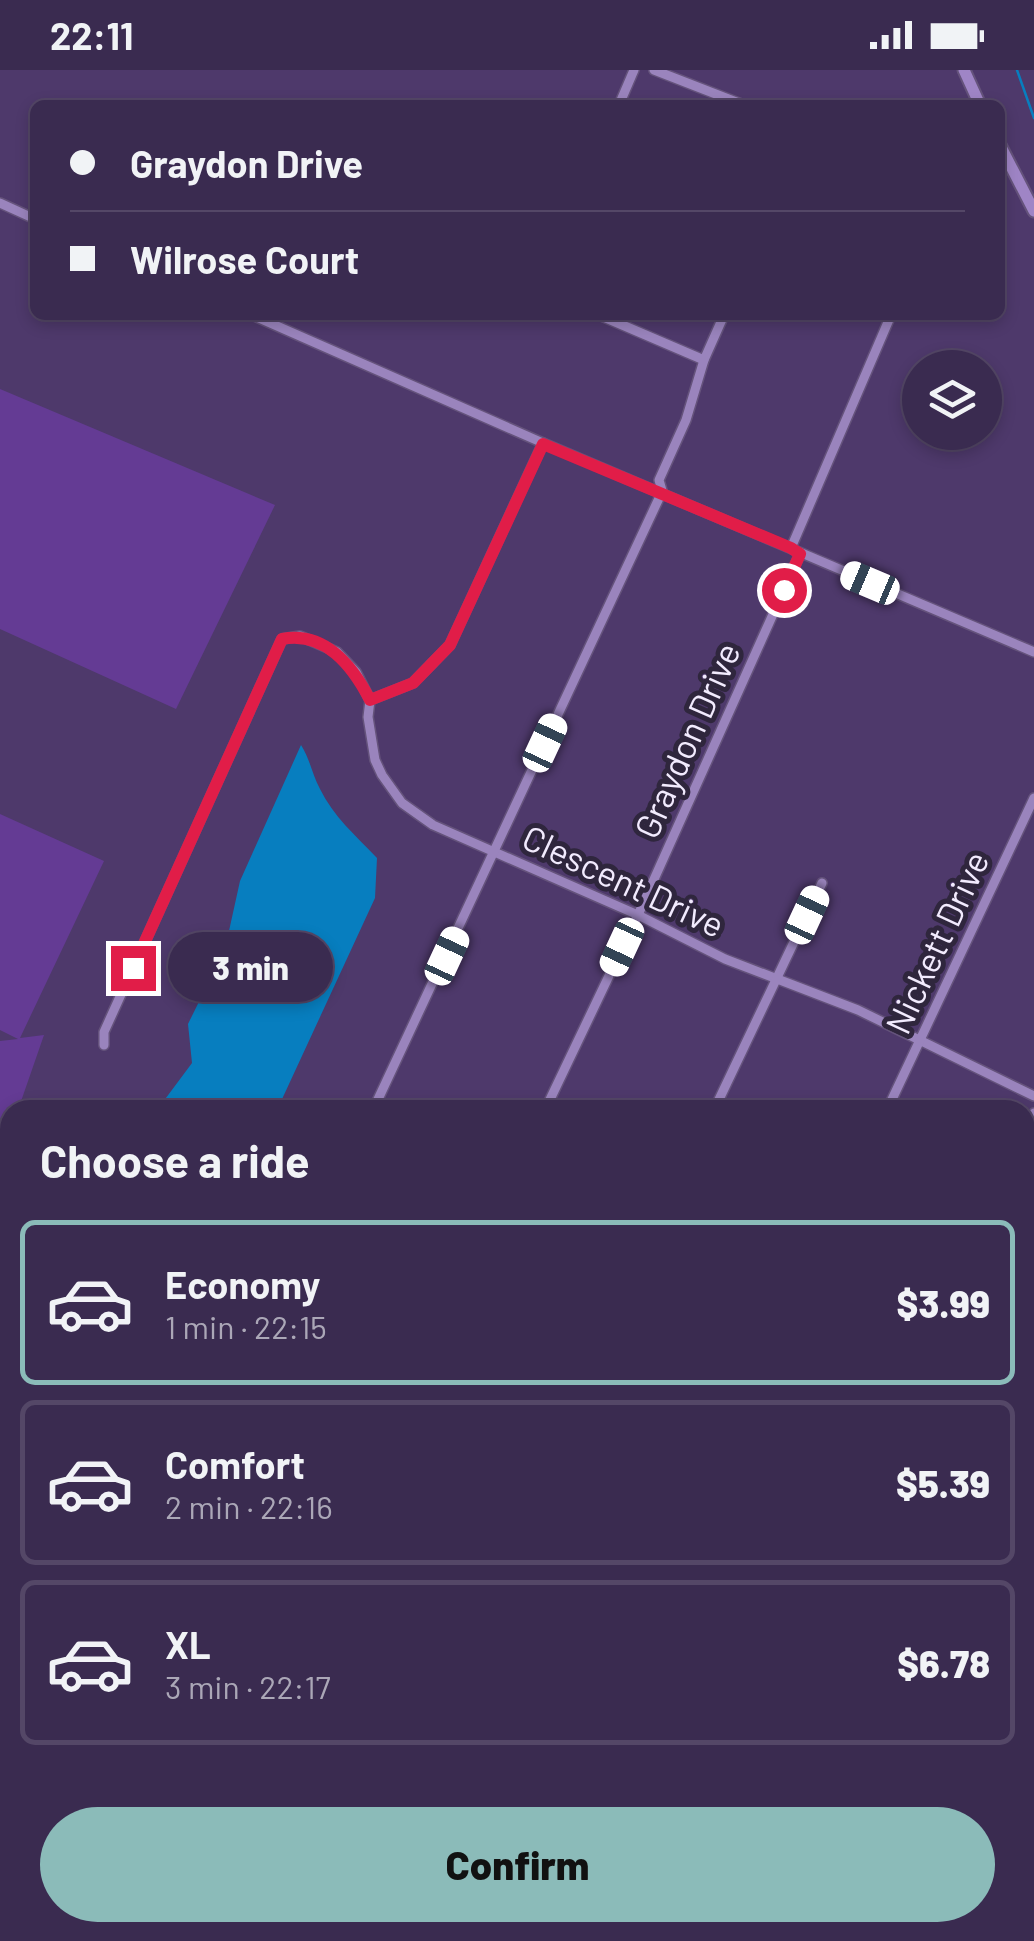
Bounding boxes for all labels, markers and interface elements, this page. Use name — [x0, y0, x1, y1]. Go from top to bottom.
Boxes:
text: 22:11 — [50, 12, 134, 58]
text: Graydon Drive — [130, 140, 363, 186]
text: Wilrose Court — [130, 236, 359, 282]
map controls — [902, 350, 1002, 450]
button: layers — [902, 350, 1002, 450]
car — [837, 557, 903, 609]
route start — [762, 568, 807, 613]
street label: Graydon Drive — [624, 636, 748, 844]
car — [519, 709, 571, 777]
street label: Clescent Drive — [516, 815, 732, 945]
street label: Nickett Drive — [875, 844, 997, 1040]
car — [781, 881, 833, 949]
car — [596, 913, 648, 981]
car — [421, 922, 473, 990]
callout: 3 min — [168, 933, 333, 1003]
route end — [111, 946, 156, 991]
text: 3 min — [212, 948, 289, 986]
text: Choose a ride — [40, 1133, 310, 1187]
icon: car — [45, 1258, 135, 1348]
text: Economy — [165, 1261, 320, 1307]
text: $3.99 — [897, 1280, 990, 1326]
text: 1 min · 22:15 — [165, 1307, 327, 1345]
icon: car — [45, 1438, 135, 1528]
text: Comfort — [165, 1441, 305, 1487]
text: $5.39 — [896, 1460, 990, 1506]
text: 2 min · 22:16 — [165, 1487, 333, 1525]
icon: car — [45, 1618, 135, 1708]
text: XL — [165, 1621, 211, 1667]
text: $6.78 — [897, 1640, 990, 1686]
text: 3 min · 22:17 — [165, 1667, 331, 1705]
button: Confirm — [40, 1807, 995, 1922]

